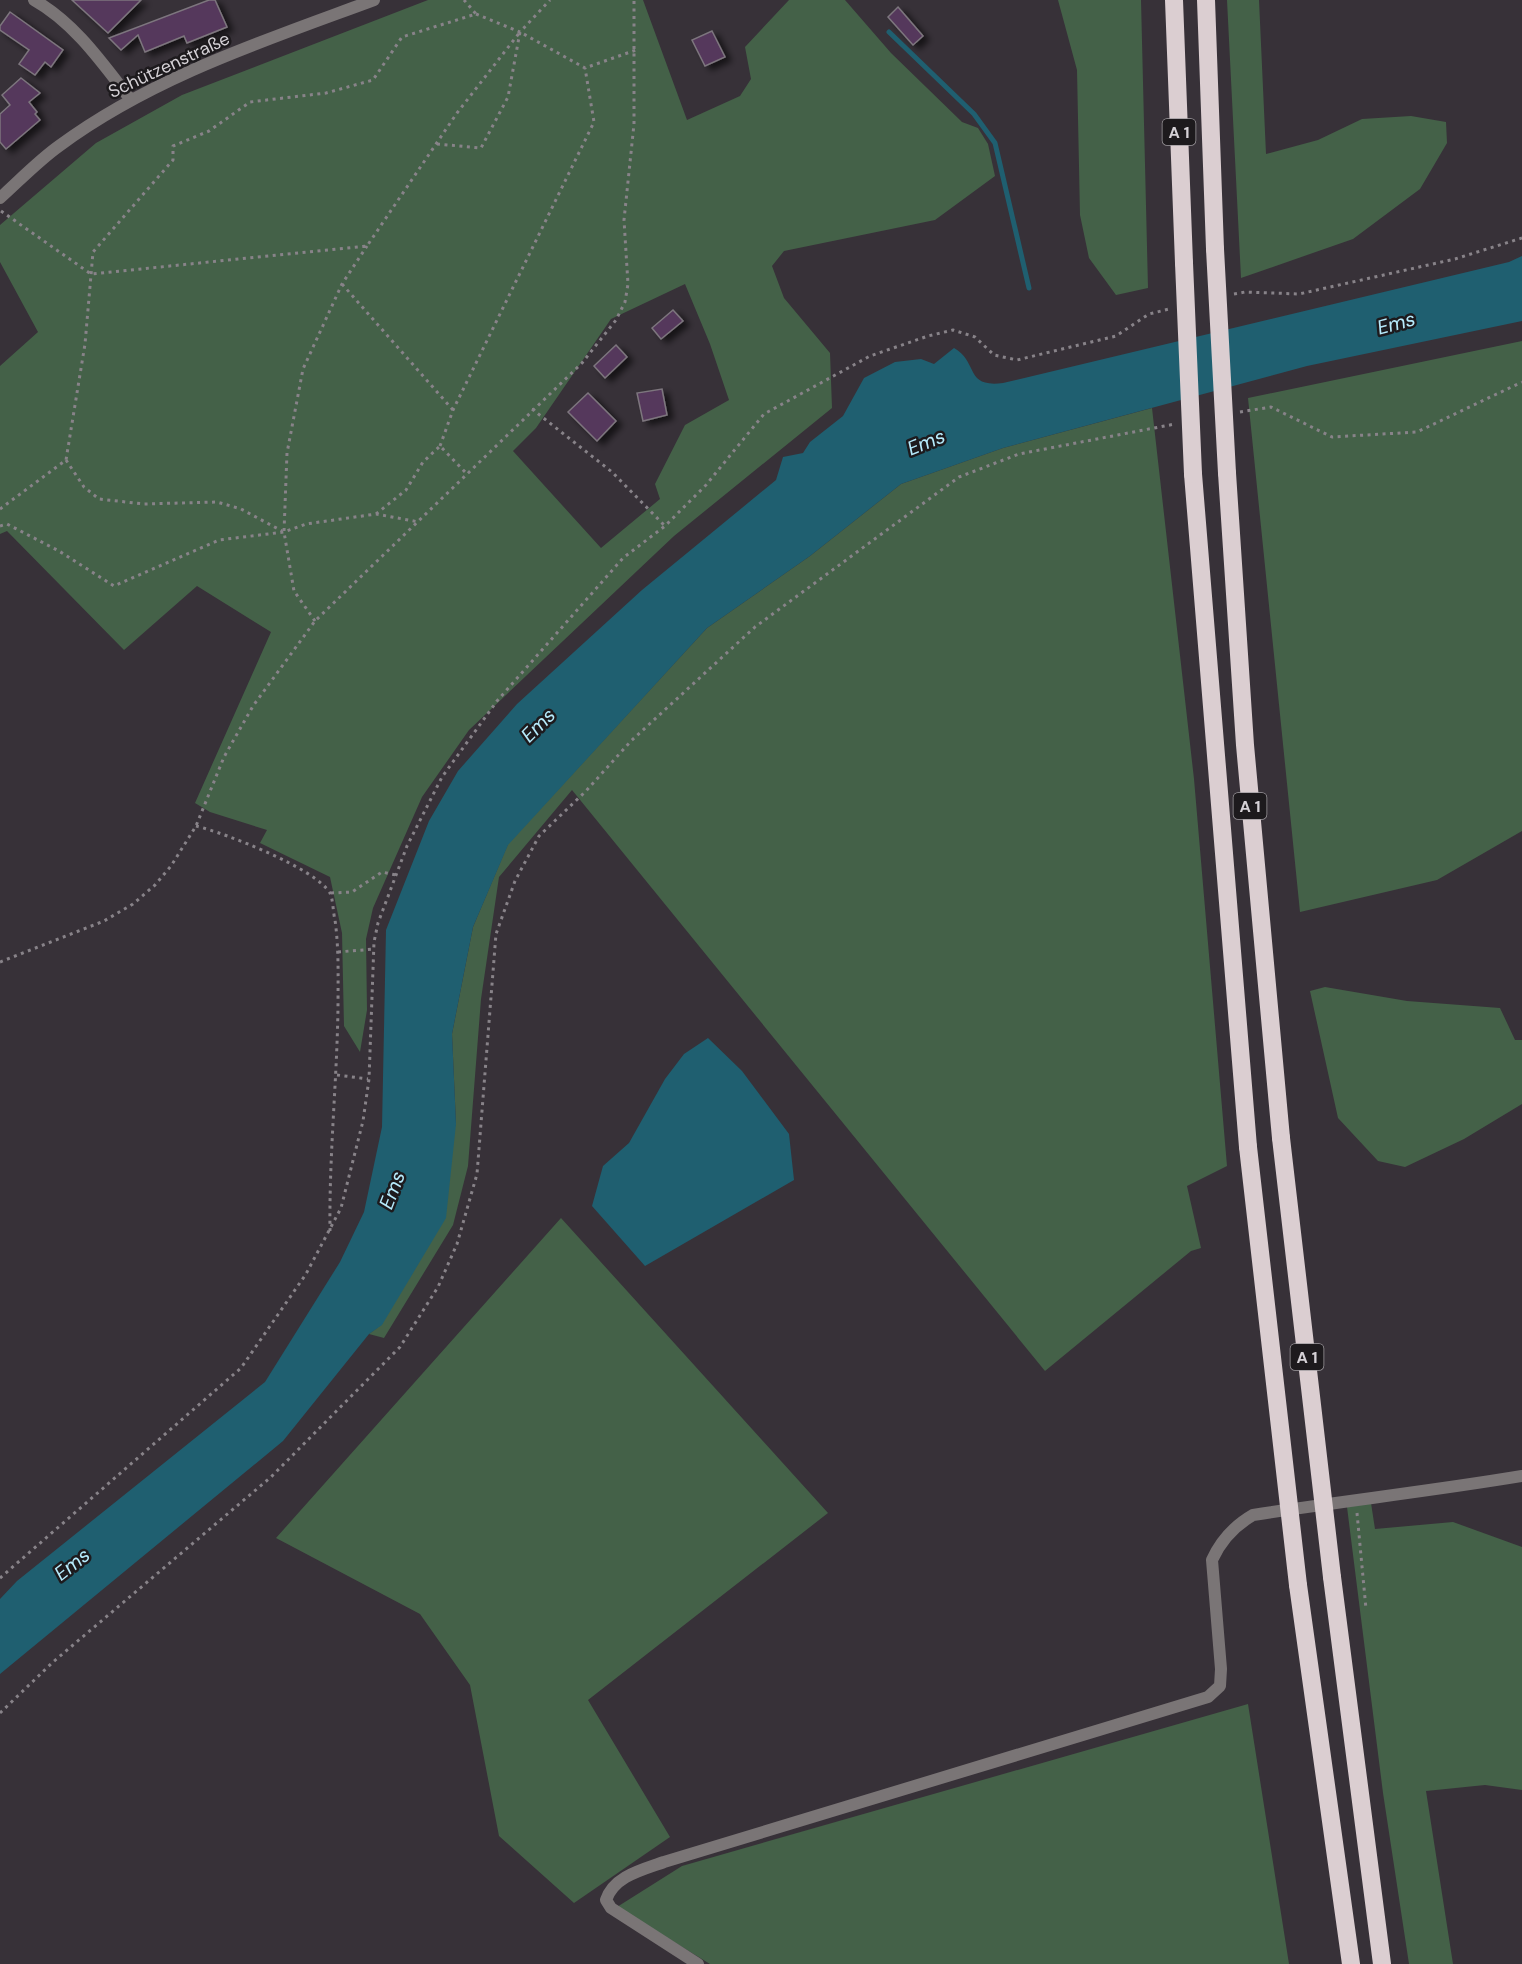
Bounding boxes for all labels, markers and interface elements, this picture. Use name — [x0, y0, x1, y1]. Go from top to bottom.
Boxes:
street label: Schützenstraße — [104, 26, 234, 104]
road number: A 1 — [1162, 119, 1196, 145]
water label: Ems — [1374, 305, 1418, 341]
water label: Ems — [903, 423, 949, 461]
water label: Ems — [515, 702, 561, 748]
road number: A 1 — [1234, 793, 1266, 819]
water label: Ems — [373, 1167, 411, 1213]
road number: A 1 — [1290, 1344, 1324, 1370]
water label: Ems — [49, 1542, 95, 1586]

